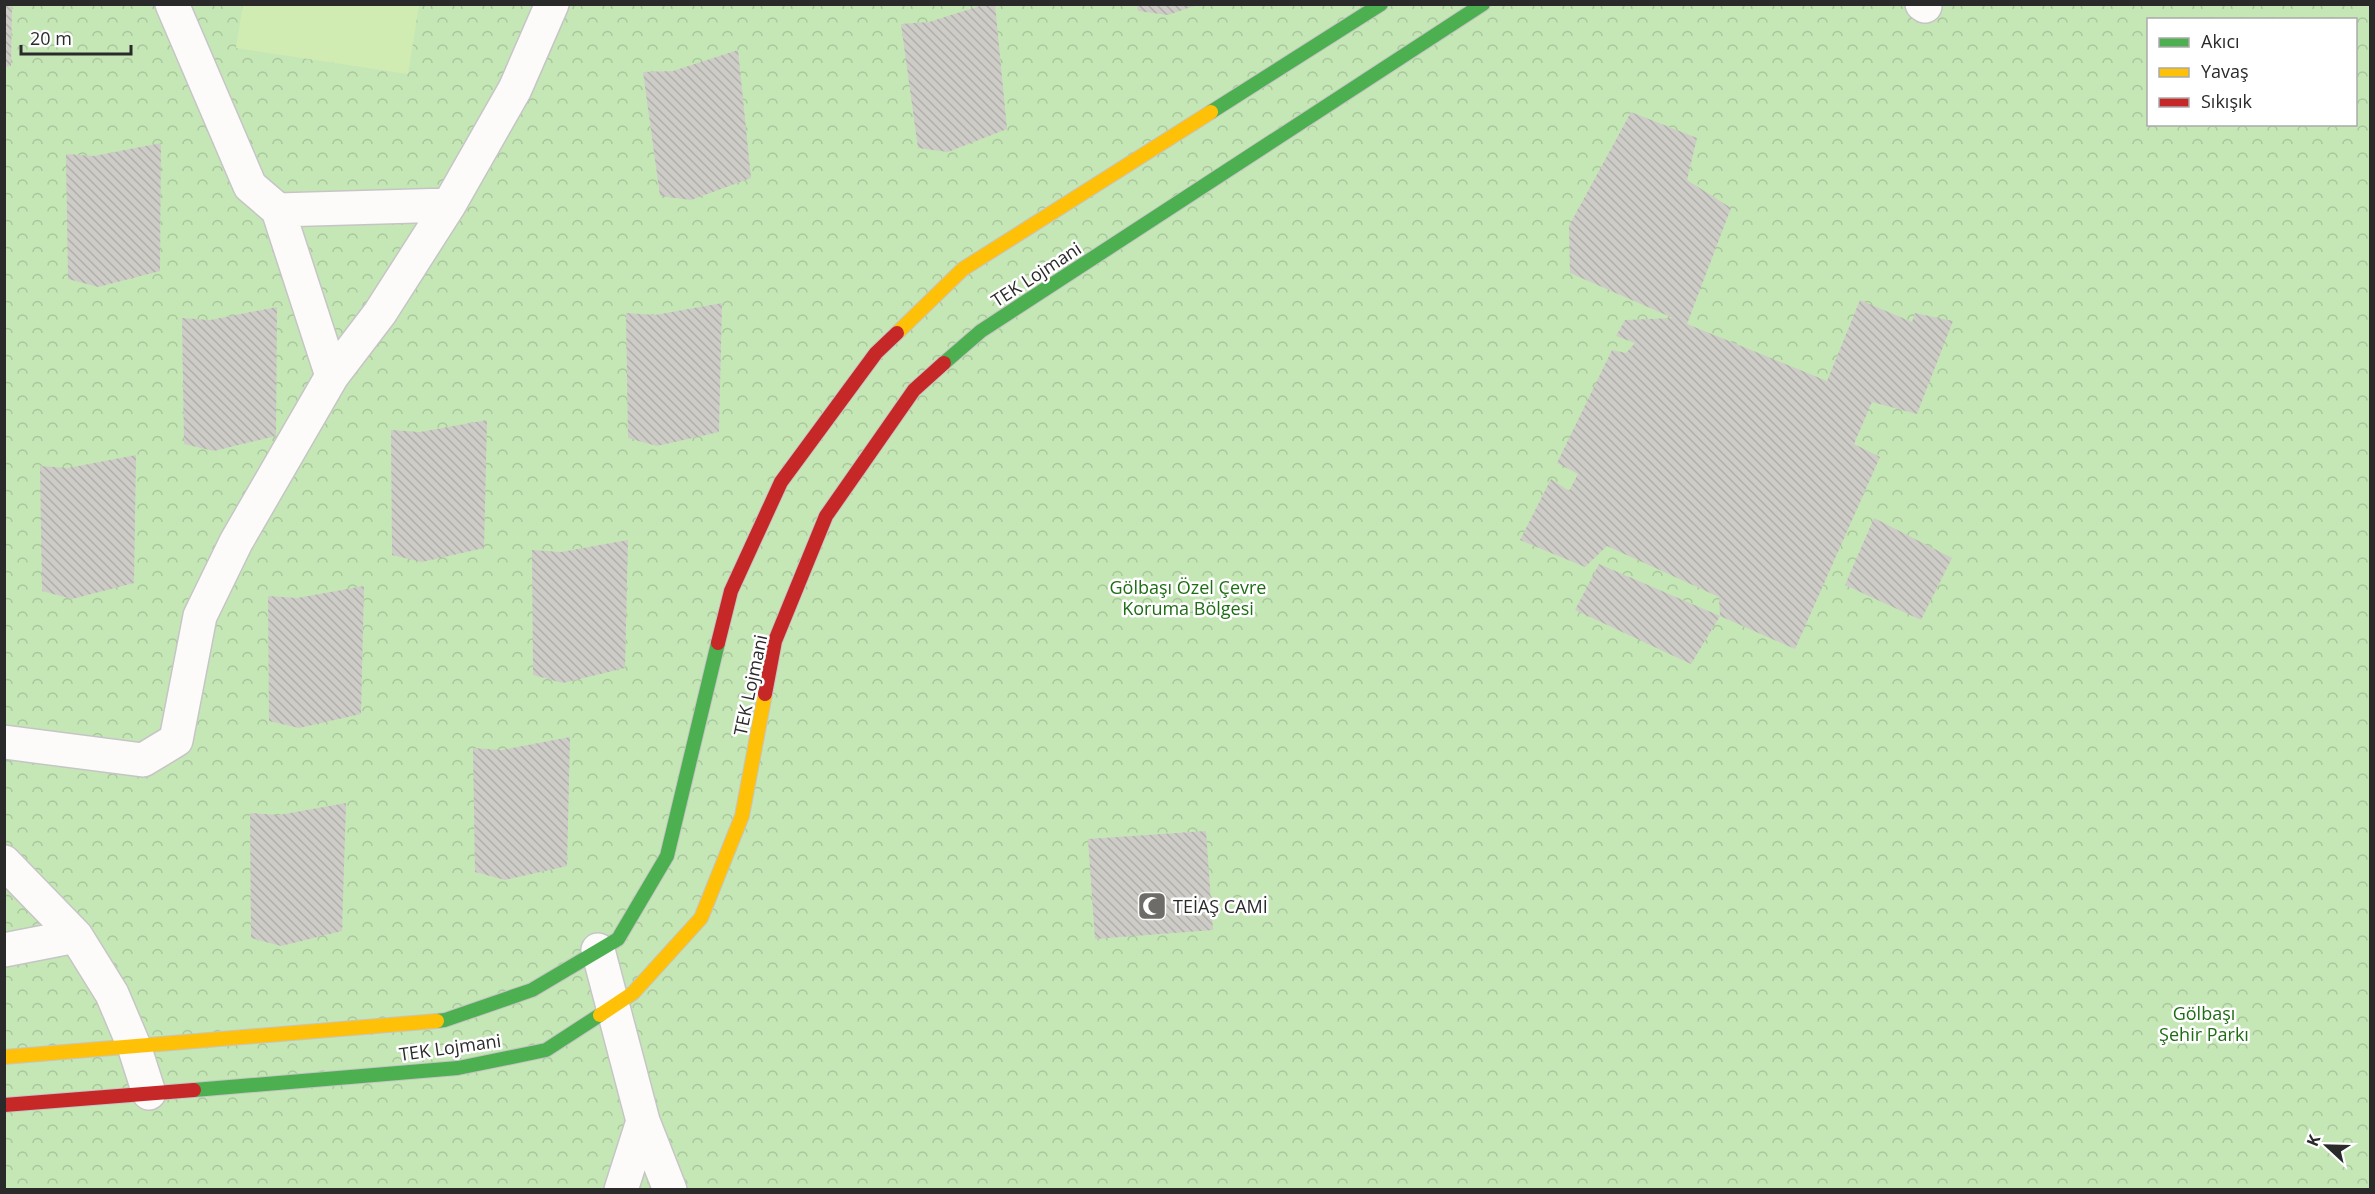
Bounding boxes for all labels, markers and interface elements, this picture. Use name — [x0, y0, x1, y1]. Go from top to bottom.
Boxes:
scale bar — [21, 18, 130, 56]
legend — [2147, 18, 2357, 126]
text: 20 m — [30, 26, 72, 50]
text: Akıcı — [2201, 29, 2240, 53]
text: Yavaş — [2201, 59, 2249, 83]
text: Sıkışık — [2201, 89, 2253, 113]
street label: TEK Lojmani — [986, 236, 1086, 312]
park label: Gölbaşı Özel Çevre Koruma Bölgesi — [1110, 575, 1266, 620]
street label: TEK Lojmani — [728, 632, 772, 738]
mosque icon: TEİAŞ CAMİ — [1136, 890, 1168, 922]
place label: TEİAŞ CAMİ — [1173, 894, 1268, 918]
park label: Gölbaşı Şehir Parkı — [2159, 1001, 2249, 1046]
street label: TEK Lojmani — [398, 1028, 502, 1066]
north arrow — [2297, 1116, 2357, 1176]
text: K — [2301, 1131, 2325, 1149]

